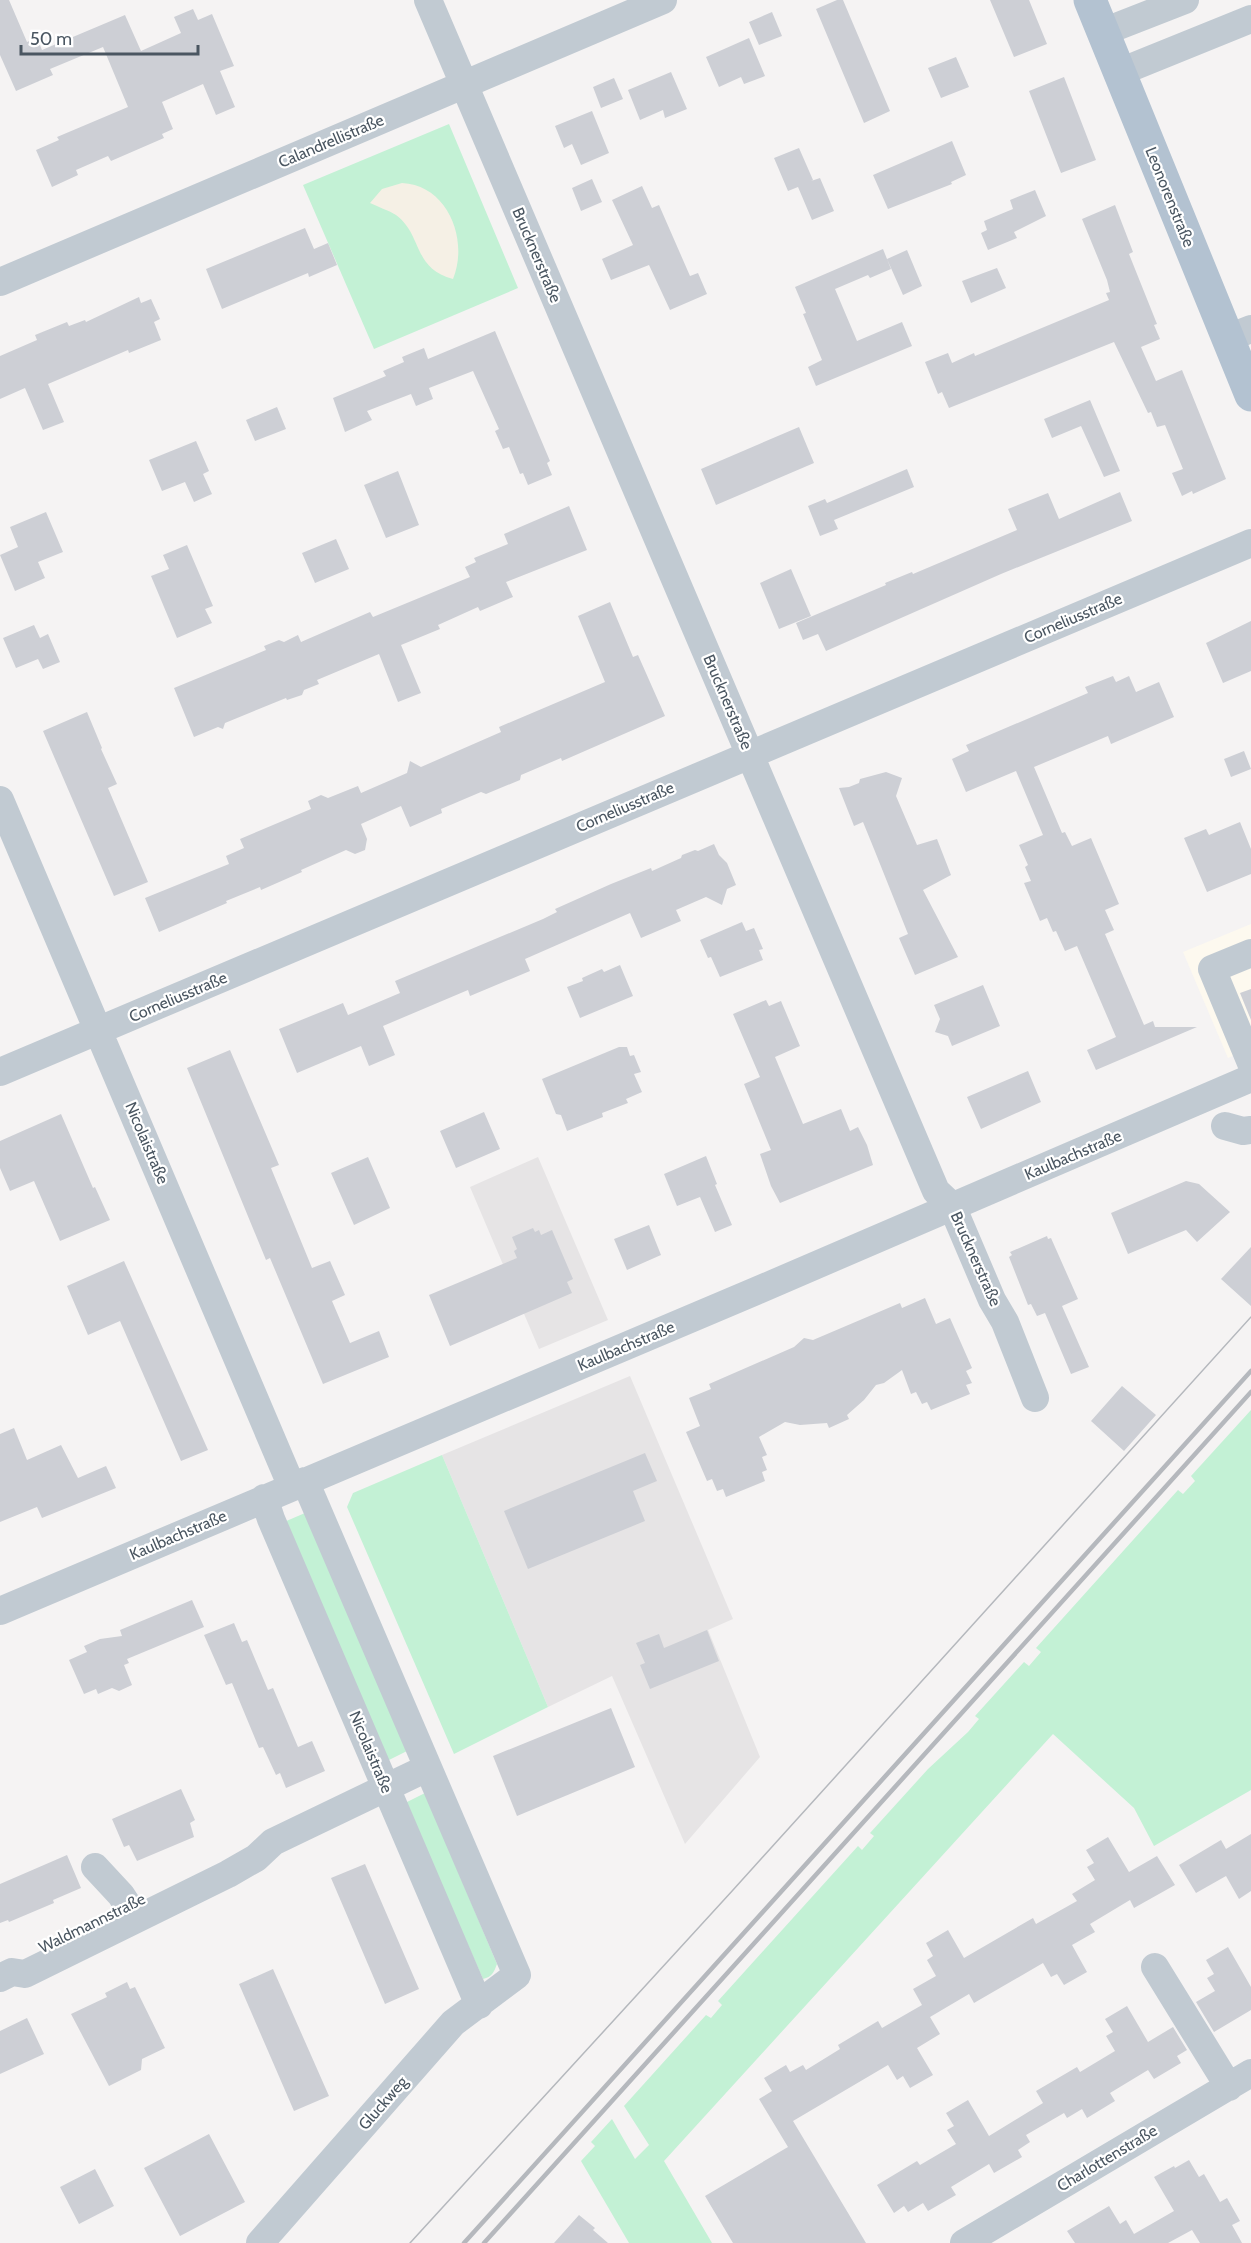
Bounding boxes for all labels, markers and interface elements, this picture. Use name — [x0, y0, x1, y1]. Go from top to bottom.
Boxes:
scale bar — [21, 18, 198, 56]
text: 50 m — [30, 28, 72, 50]
street label: Calandrellistraße — [275, 110, 387, 172]
street label: Leonorenstraße — [1141, 144, 1199, 250]
street label: Brucknerstraße — [508, 205, 566, 305]
street label: Corneliusstraße — [1021, 589, 1125, 647]
street label: Brucknerstraße — [699, 652, 757, 752]
street label: Corneliusstraße — [573, 778, 677, 836]
street label: Corneliusstraße — [126, 968, 230, 1026]
street label: Nicolaistraße — [121, 1099, 173, 1187]
street label: Kaulbachstraße — [1022, 1126, 1124, 1184]
street label: Brucknerstraße — [947, 1209, 1005, 1309]
street label: Kaulbachstraße — [575, 1317, 677, 1375]
street label: Kaulbachstraße — [127, 1506, 229, 1564]
street label: Nicolaistraße — [345, 1708, 397, 1796]
street label: Waldmannstraße — [36, 1889, 148, 1957]
street label: Gluckweg — [355, 2071, 412, 2134]
street label: Charlottenstraße — [1053, 2121, 1161, 2195]

